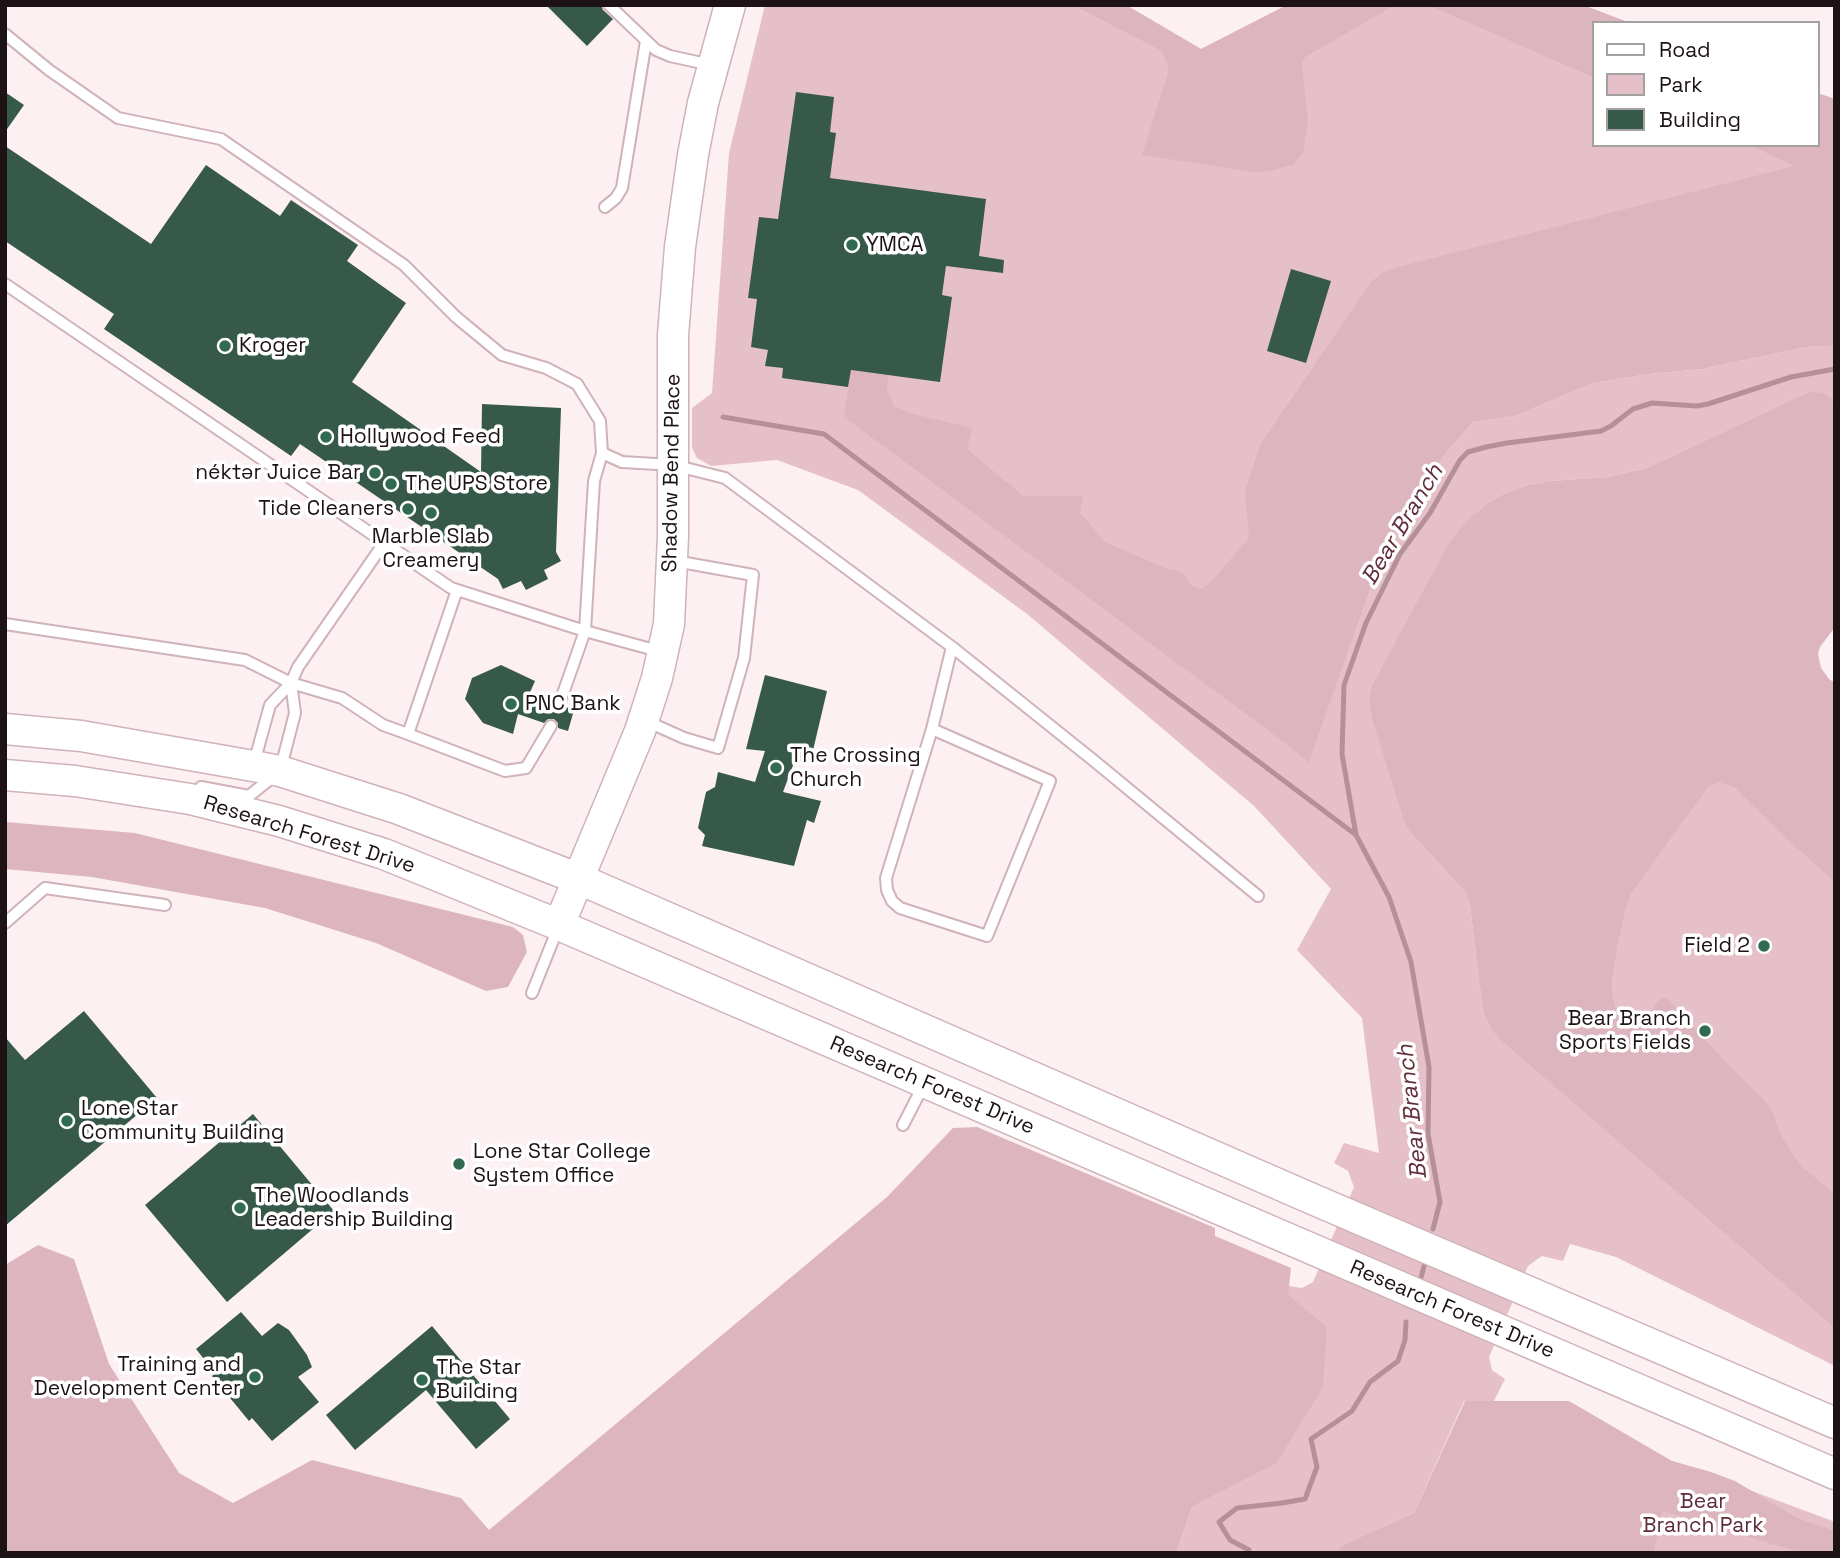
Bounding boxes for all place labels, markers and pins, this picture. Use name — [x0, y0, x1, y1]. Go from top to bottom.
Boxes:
place label: YMCA — [866, 232, 924, 258]
marker: YMCA — [844, 237, 860, 253]
place label: Kroger — [239, 333, 306, 359]
marker: Kroger — [217, 338, 233, 354]
place label: Hollywood Feed — [340, 424, 501, 450]
marker: Hollywood Feed — [318, 429, 334, 445]
place label: néktər Juice Bar — [195, 460, 361, 486]
marker: néktər Juice Bar — [367, 465, 383, 481]
place label: The UPS Store — [405, 471, 548, 497]
marker: The UPS Store — [383, 476, 399, 492]
place label: Tide Cleaners — [258, 496, 394, 522]
marker: Tide Cleaners — [400, 501, 416, 517]
marker: Marble Slab Creamery — [423, 505, 439, 521]
place label: Marble Slab Creamery — [372, 524, 490, 574]
place label: PNC Bank — [525, 691, 621, 717]
marker: PNC Bank — [503, 696, 519, 712]
place label: The Crossing Church — [790, 743, 921, 793]
marker: The Crossing Church — [768, 760, 784, 776]
place label: Field 2 — [1684, 933, 1750, 959]
marker: Field 2 — [1756, 938, 1772, 954]
place label: Bear Branch Sports Fields — [1559, 1006, 1691, 1056]
marker: Bear Branch Sports Fields — [1697, 1023, 1713, 1039]
place label: Lone Star Community Building — [81, 1096, 284, 1146]
marker: Lone Star Community Building — [59, 1113, 75, 1129]
place label: Lone Star College System Office — [473, 1139, 651, 1189]
marker: Lone Star College System Office — [451, 1156, 467, 1172]
place label: The Woodlands Leadership Building — [254, 1183, 453, 1233]
marker: The Woodlands Leadership Building — [232, 1200, 248, 1216]
place label: Training and Development Center — [34, 1352, 241, 1402]
place label: The Star Building — [436, 1355, 522, 1405]
marker: Training and Development Center — [247, 1369, 263, 1385]
marker: The Star Building — [414, 1372, 430, 1388]

